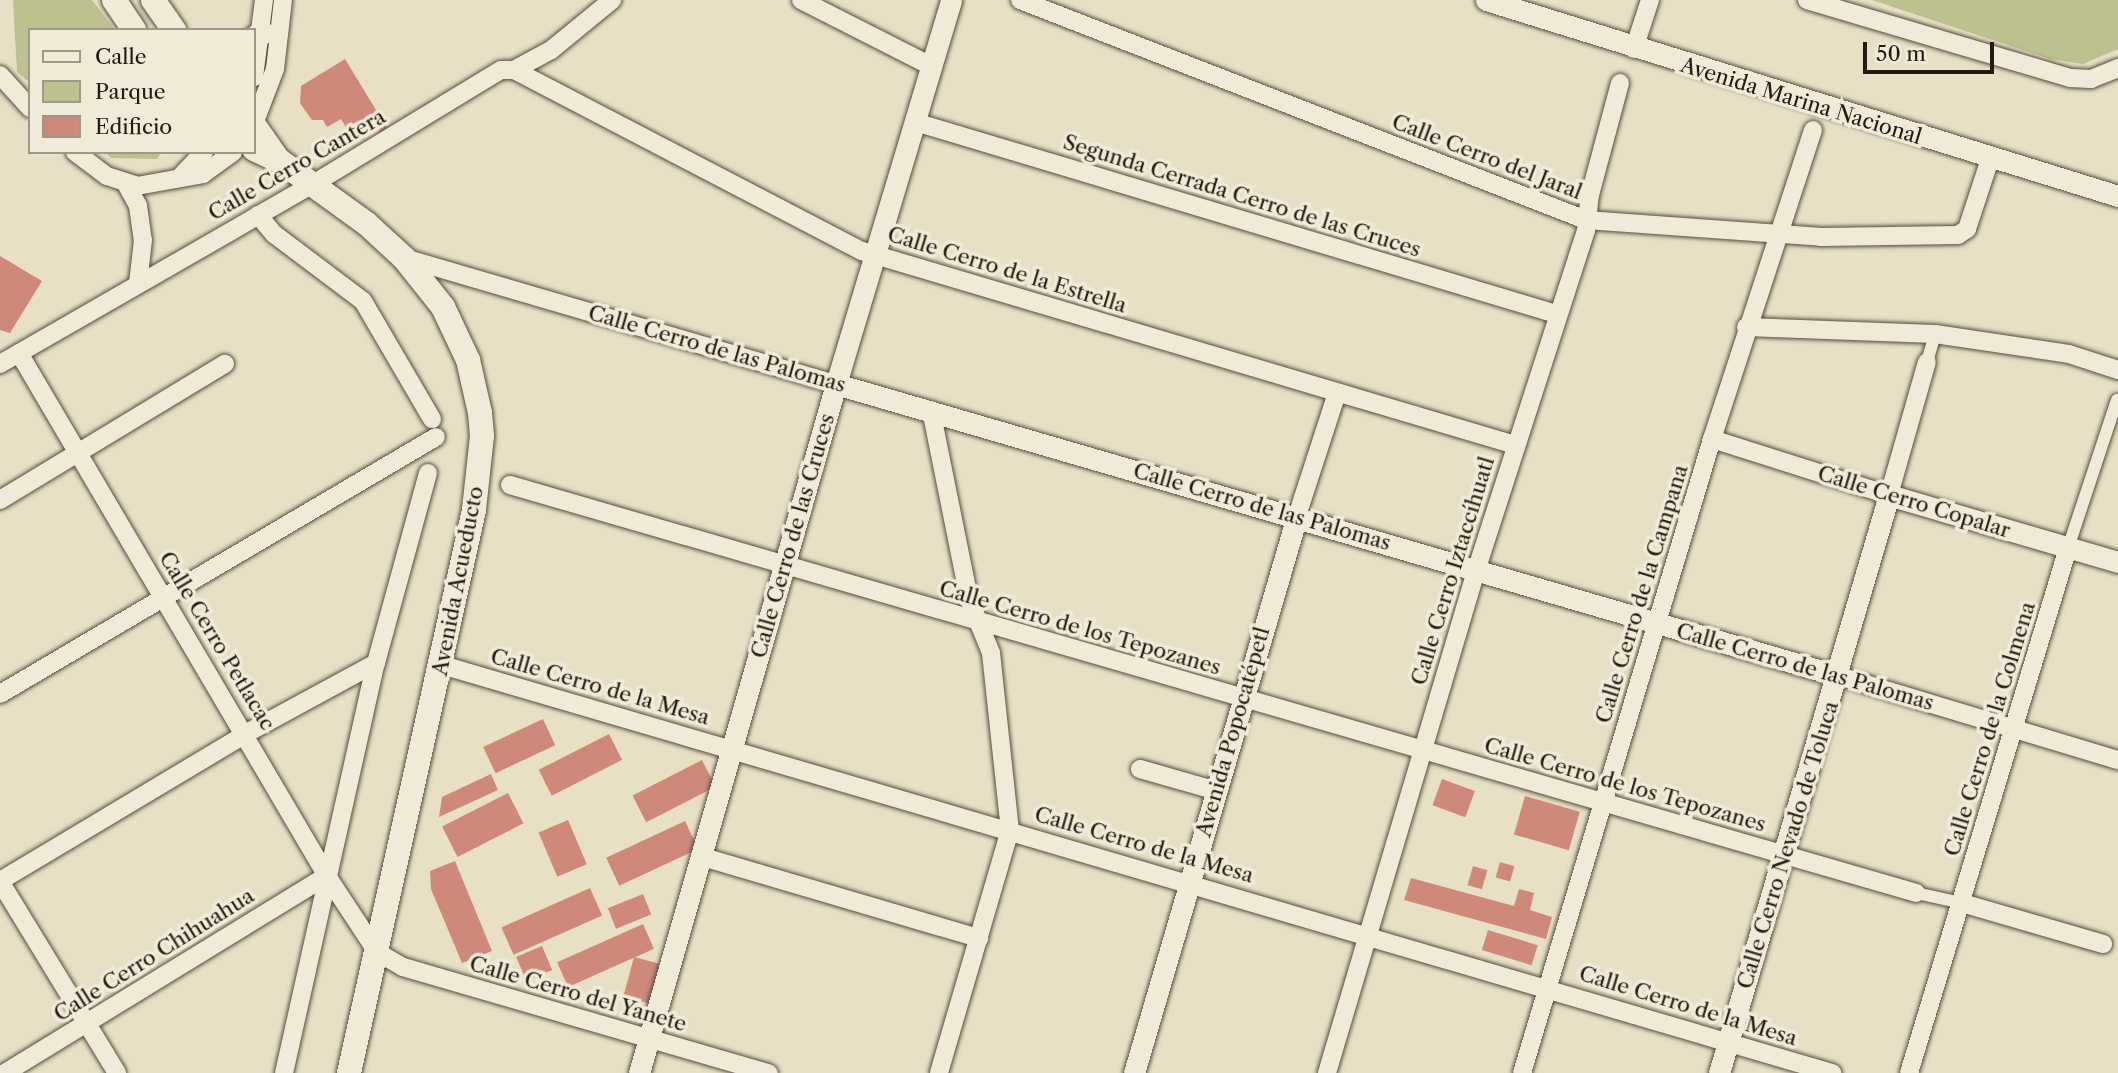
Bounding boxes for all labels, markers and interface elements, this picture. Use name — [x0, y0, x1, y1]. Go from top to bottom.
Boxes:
legend — [28, 28, 256, 154]
scale bar — [1866, 28, 1997, 72]
text: 50 m — [1876, 41, 1926, 66]
text: Calle — [95, 44, 147, 69]
street label: Avenida Marina Nacional — [1677, 52, 1925, 150]
text: Parque — [95, 79, 166, 104]
street label: Calle Cerro Cantera — [204, 104, 390, 226]
street label: Calle Cerro del Jaral — [1388, 109, 1586, 205]
text: Edificio — [95, 114, 172, 139]
street label: Segunda Cerrada Cerro de las Cruces — [1060, 129, 1424, 263]
street label: Calle Cerro de la Estrella — [884, 222, 1130, 318]
street label: Calle Cerro de las Palomas — [585, 300, 849, 398]
street label: Calle Cerro de las Cruces — [746, 411, 840, 661]
street label: Calle Cerro Iztaccíhuatl — [1406, 454, 1500, 688]
street label: Calle Cerro de las Palomas — [1130, 458, 1394, 556]
street label: Calle Cerro Copalar — [1815, 461, 2013, 543]
street label: Calle Cerro de la Campana — [1591, 462, 1693, 726]
street label: Avenida Acueducto — [427, 483, 489, 679]
street label: Calle Cerro Petlacac — [154, 547, 280, 735]
street label: Calle Cerro de los Tepozanes — [936, 576, 1224, 680]
street label: Calle Cerro de la Colmena — [1939, 599, 2041, 859]
street label: Calle Cerro de las Palomas — [1673, 618, 1937, 716]
street label: Avenida Popocatépetl — [1191, 624, 1275, 840]
street label: Calle Cerro de la Mesa — [488, 644, 712, 730]
street label: Calle Cerro Nevado de Toluca — [1732, 698, 1844, 992]
street label: Calle Cerro de los Tepozanes — [1481, 733, 1769, 837]
street label: Calle Cerro de la Mesa — [1032, 802, 1256, 888]
street label: Calle Cerro Chihuahua — [49, 883, 259, 1027]
street label: Calle Cerro del Yanete — [466, 951, 690, 1037]
street label: Calle Cerro de la Mesa — [1576, 961, 1800, 1051]

